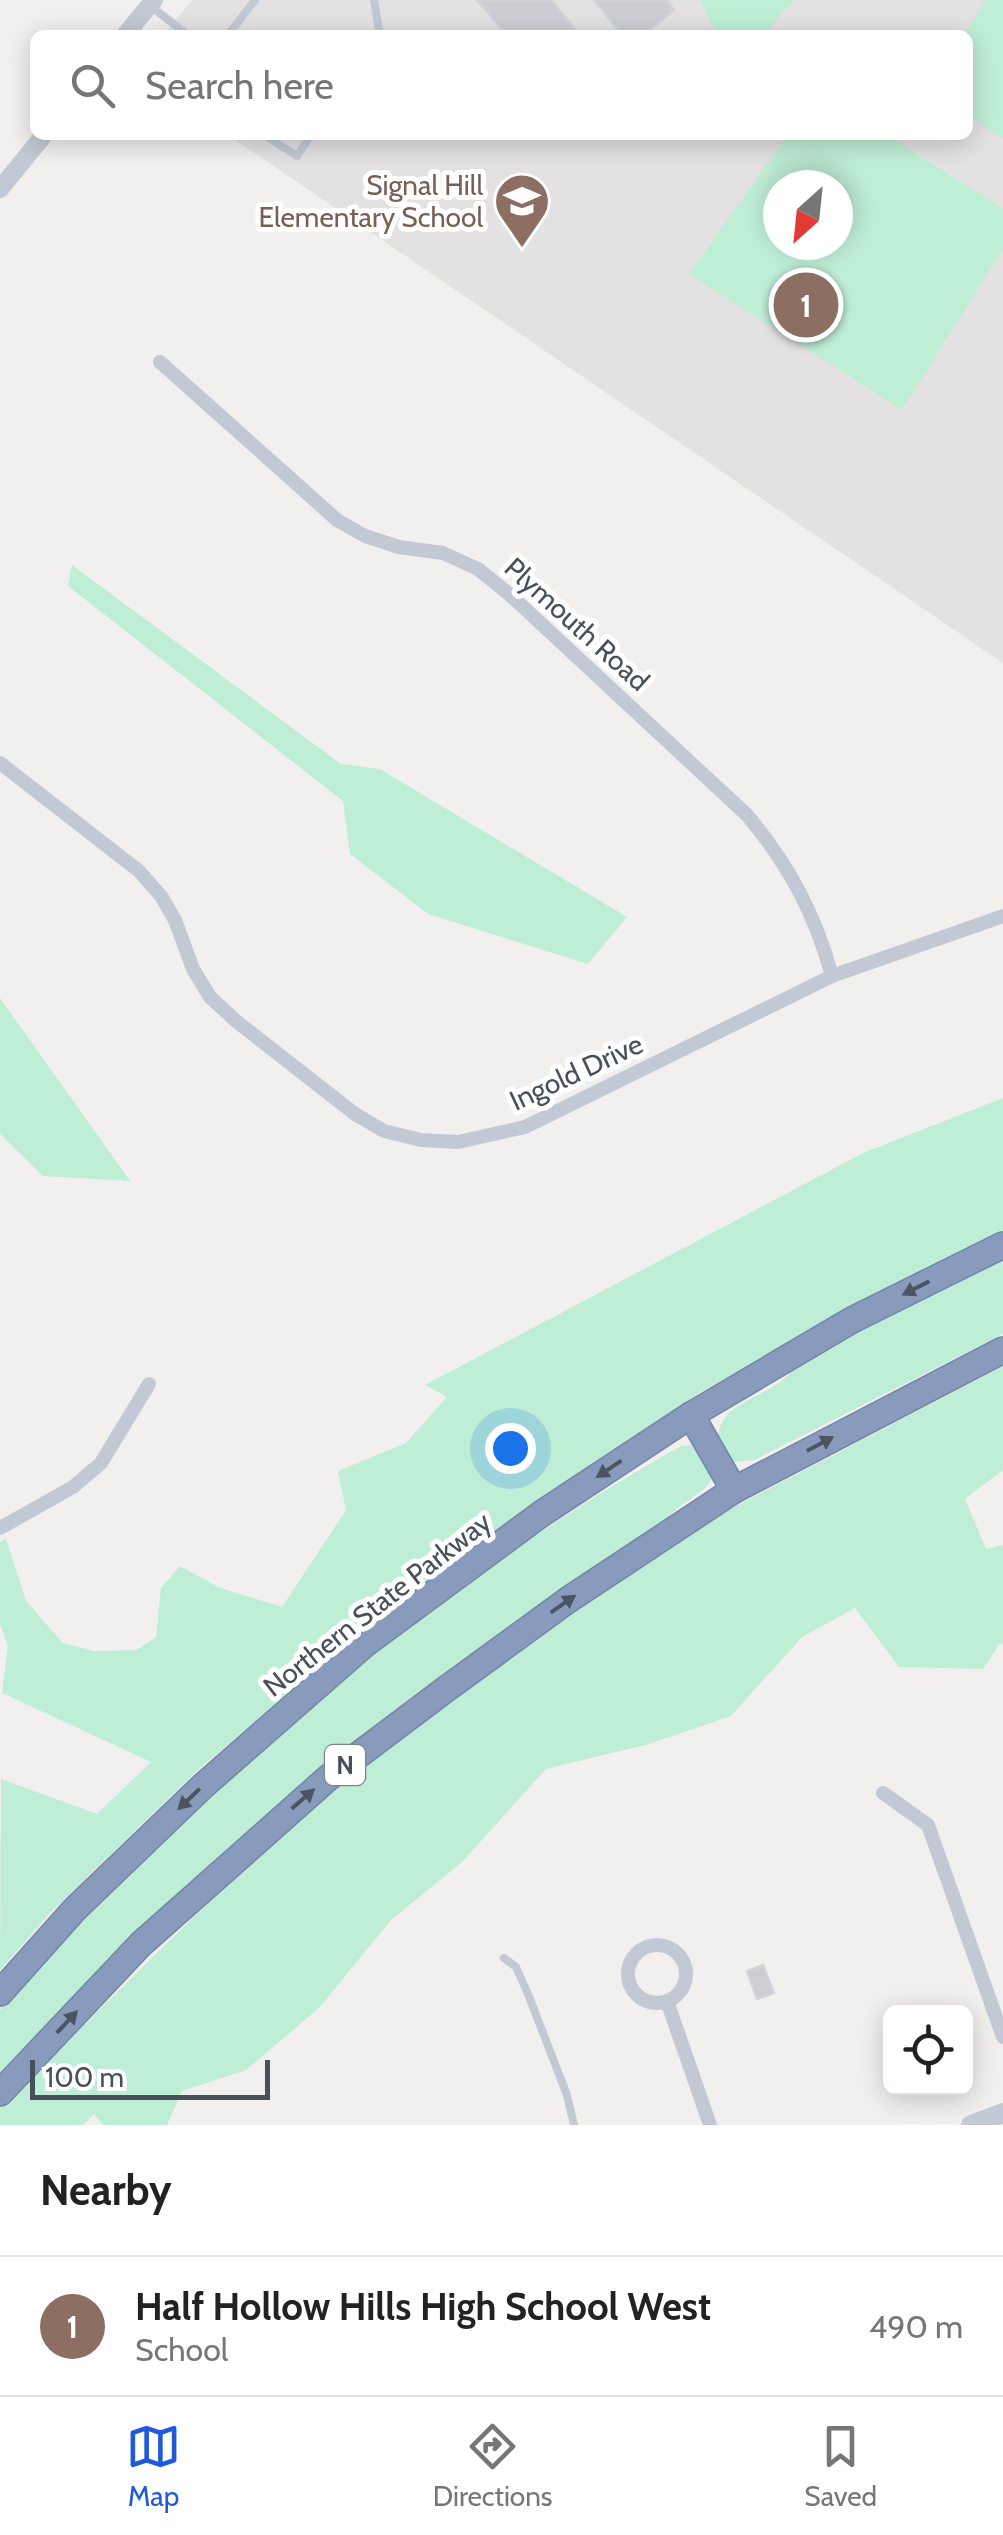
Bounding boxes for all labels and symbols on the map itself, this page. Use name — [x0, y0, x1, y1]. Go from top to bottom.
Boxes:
place label: Signal Hill Elementary School — [259, 168, 483, 234]
north arrow — [763, 170, 853, 260]
school or university icon: Signal Hill Elementary School — [492, 171, 552, 250]
pin: 1 — [774, 268, 838, 342]
street label: Plymouth Road — [498, 550, 656, 698]
street label: Ingold Drive — [504, 1026, 648, 1118]
one-way arrow — [901, 1280, 930, 1297]
your location — [485, 1423, 536, 1474]
one-way arrow — [806, 1436, 835, 1453]
one-way arrow — [596, 1459, 623, 1477]
street label: Northern State Parkway — [256, 1505, 498, 1703]
one-way arrow — [550, 1595, 576, 1614]
road number: N — [325, 1745, 365, 1785]
one-way arrow — [178, 1787, 202, 1810]
one-way arrow — [290, 1789, 315, 1811]
one-way arrow — [55, 2010, 78, 2034]
scale bar — [30, 2055, 270, 2100]

